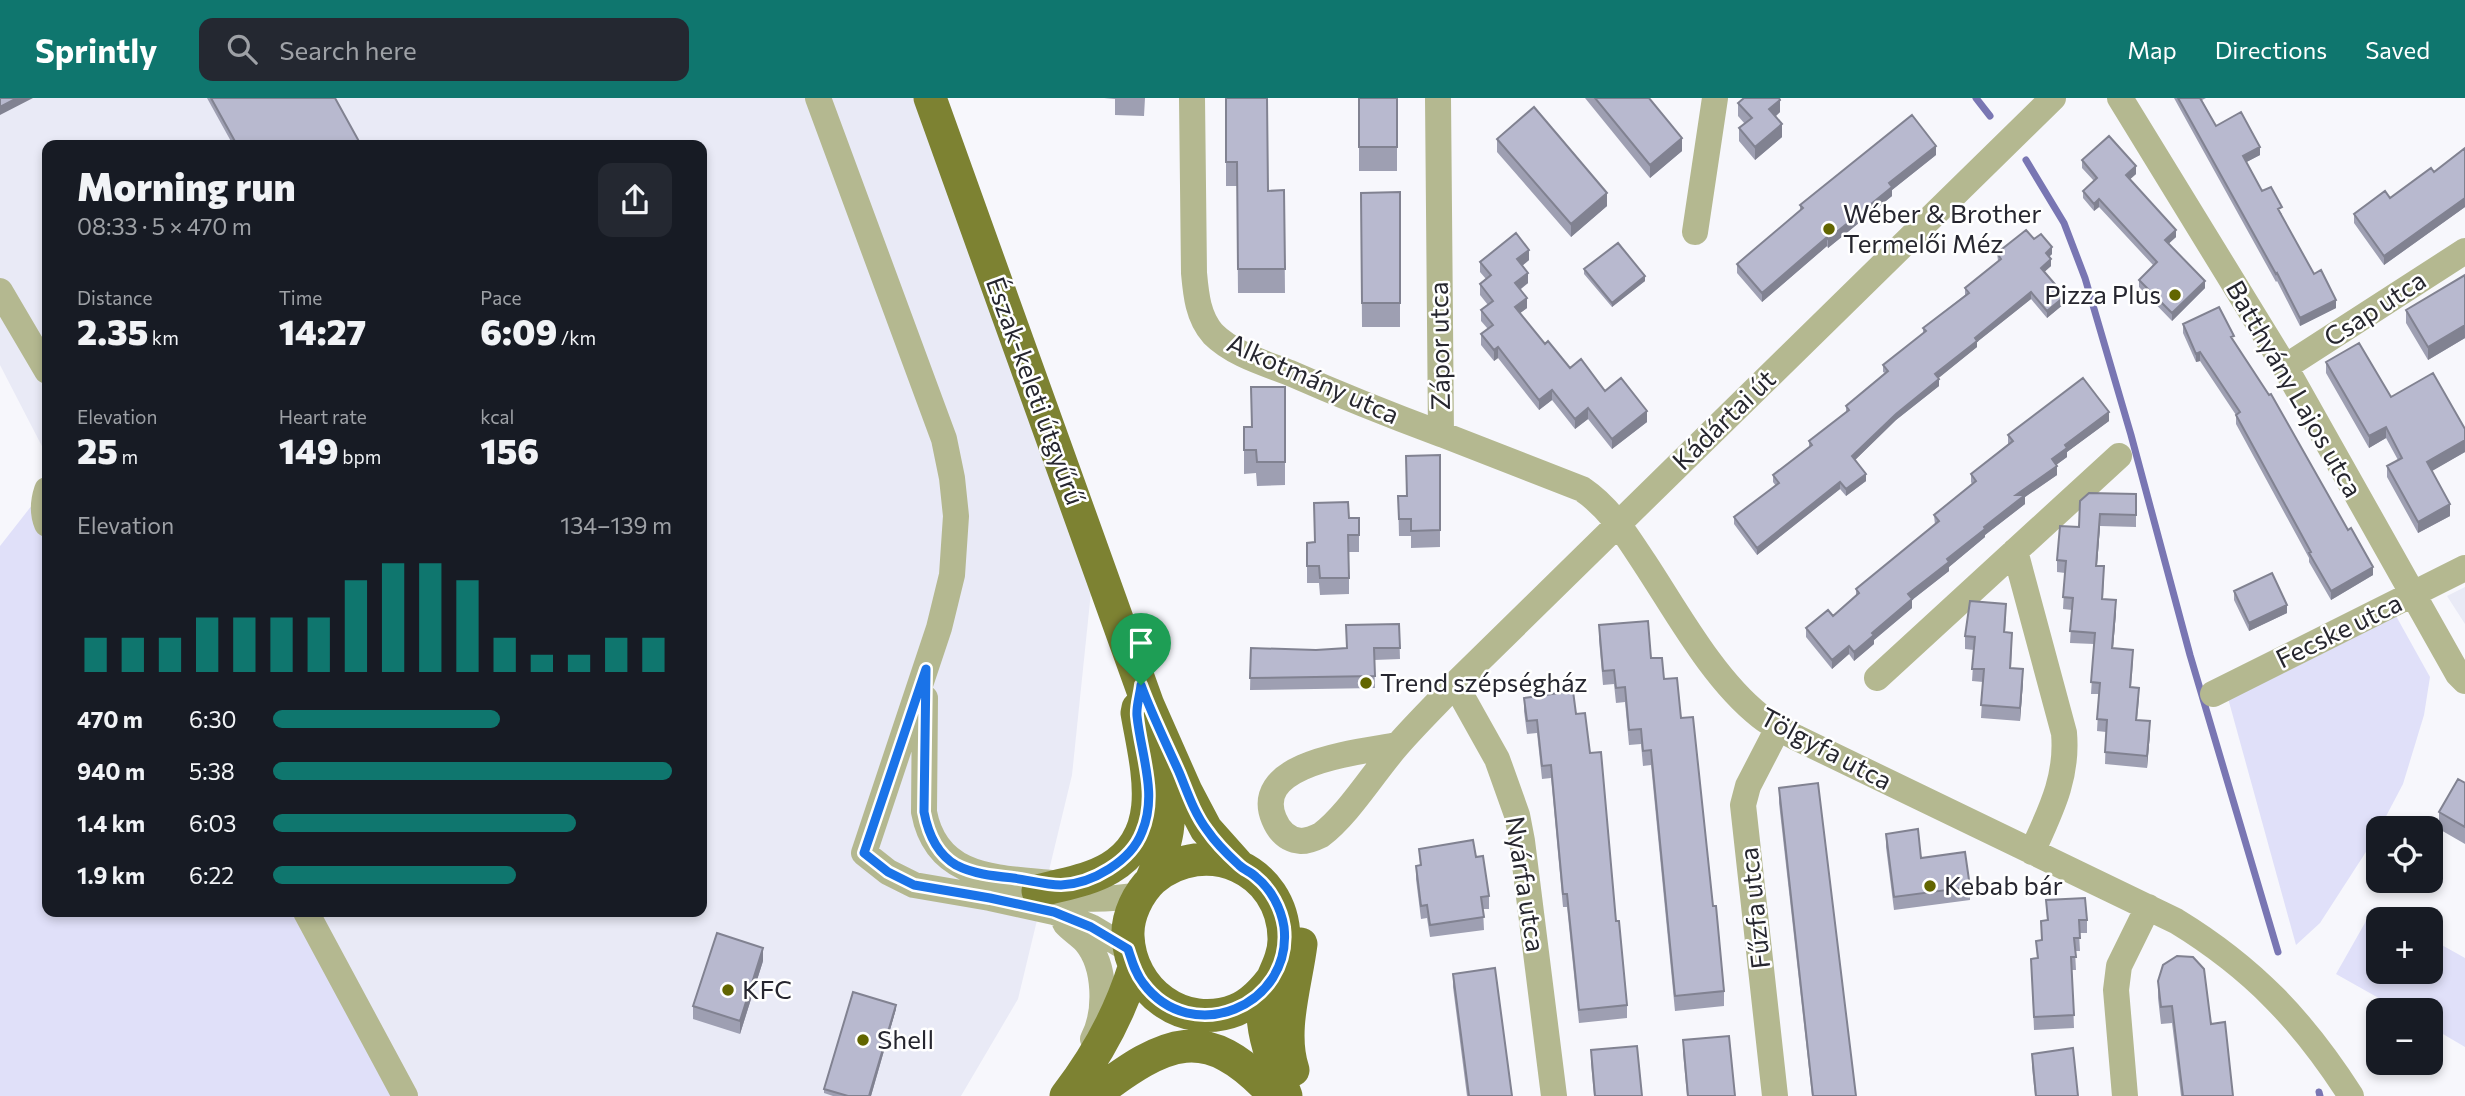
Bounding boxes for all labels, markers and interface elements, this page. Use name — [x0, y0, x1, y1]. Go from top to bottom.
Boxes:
search box — [199, 18, 689, 81]
text: Sprintly — [35, 29, 157, 70]
icon: search — [223, 30, 261, 68]
text: Search here — [279, 34, 417, 65]
text: Map — [2127, 35, 2177, 64]
text: Directions — [2215, 35, 2327, 64]
text: Saved — [2365, 35, 2430, 64]
text: Morning run — [77, 162, 296, 209]
button: share — [598, 163, 672, 237]
place label: Wéber & Brother Termelői Méz — [1843, 197, 2042, 258]
text: 08:33 · 5 × 470 m — [77, 212, 252, 240]
marker: Wéber & Brother Termelői Méz — [1821, 221, 1837, 237]
street label: Csap utca — [2317, 263, 2431, 352]
street label: Észak-keleti útgyűrű — [981, 272, 1092, 509]
street label: Batthyány Lajos utca — [2221, 275, 2370, 502]
place label: Pizza Plus — [2044, 278, 2161, 309]
street label: Zápor utca — [1422, 281, 1455, 411]
text: Distance — [77, 286, 153, 309]
text: Time — [279, 286, 322, 309]
text: Pace — [480, 286, 522, 309]
marker: Pizza Plus — [2167, 287, 2183, 303]
text: 2.35 — [77, 309, 148, 352]
text: 14:27 — [279, 309, 366, 352]
text: 6:09 — [480, 309, 557, 352]
text: km — [148, 326, 179, 349]
text: /km — [557, 326, 596, 349]
street label: Alkotmány utca — [1223, 326, 1404, 429]
street label: Kádártai út — [1665, 362, 1781, 476]
text: Elevation — [77, 405, 157, 428]
text: Heart rate — [279, 405, 367, 428]
text: kcal — [480, 405, 514, 428]
text: 25 — [77, 428, 118, 471]
text: 149 — [279, 428, 339, 471]
text: 156 — [480, 428, 539, 471]
text: m — [118, 445, 138, 468]
text: bpm — [339, 445, 381, 468]
text: Elevation — [77, 511, 174, 539]
text: 134–139 m — [560, 511, 672, 539]
street label: Fecske utca — [2270, 586, 2406, 673]
pin — [1111, 613, 1171, 685]
icon: arrive — [1122, 624, 1160, 662]
place label: Trend szépségház — [1380, 666, 1588, 697]
marker: Trend szépségház — [1358, 675, 1374, 691]
street label: Tölgyfa utca — [1756, 700, 1898, 795]
text: 470 m — [77, 705, 143, 733]
text: 6:30 — [189, 705, 237, 733]
text: 940 m — [77, 757, 145, 785]
text: 5:38 — [189, 757, 235, 785]
text: 1.4 km — [77, 809, 145, 837]
text: 6:03 — [189, 809, 236, 837]
street label: Nyárfa utca — [1500, 814, 1552, 954]
map controls — [2366, 816, 2443, 1075]
button: locate — [2366, 816, 2443, 893]
street label: Fűzfa utca — [1732, 846, 1775, 970]
text: 1.9 km — [77, 861, 145, 889]
text: 6:22 — [189, 861, 234, 889]
place label: Kebab bár — [1944, 869, 2063, 900]
marker: Kebab bár — [1922, 878, 1938, 894]
button: + — [2366, 907, 2443, 984]
place label: KFC — [742, 973, 792, 1004]
marker: KFC — [720, 982, 736, 998]
button: − — [2366, 998, 2443, 1075]
place label: Shell — [877, 1023, 934, 1054]
marker: Shell — [855, 1032, 871, 1048]

